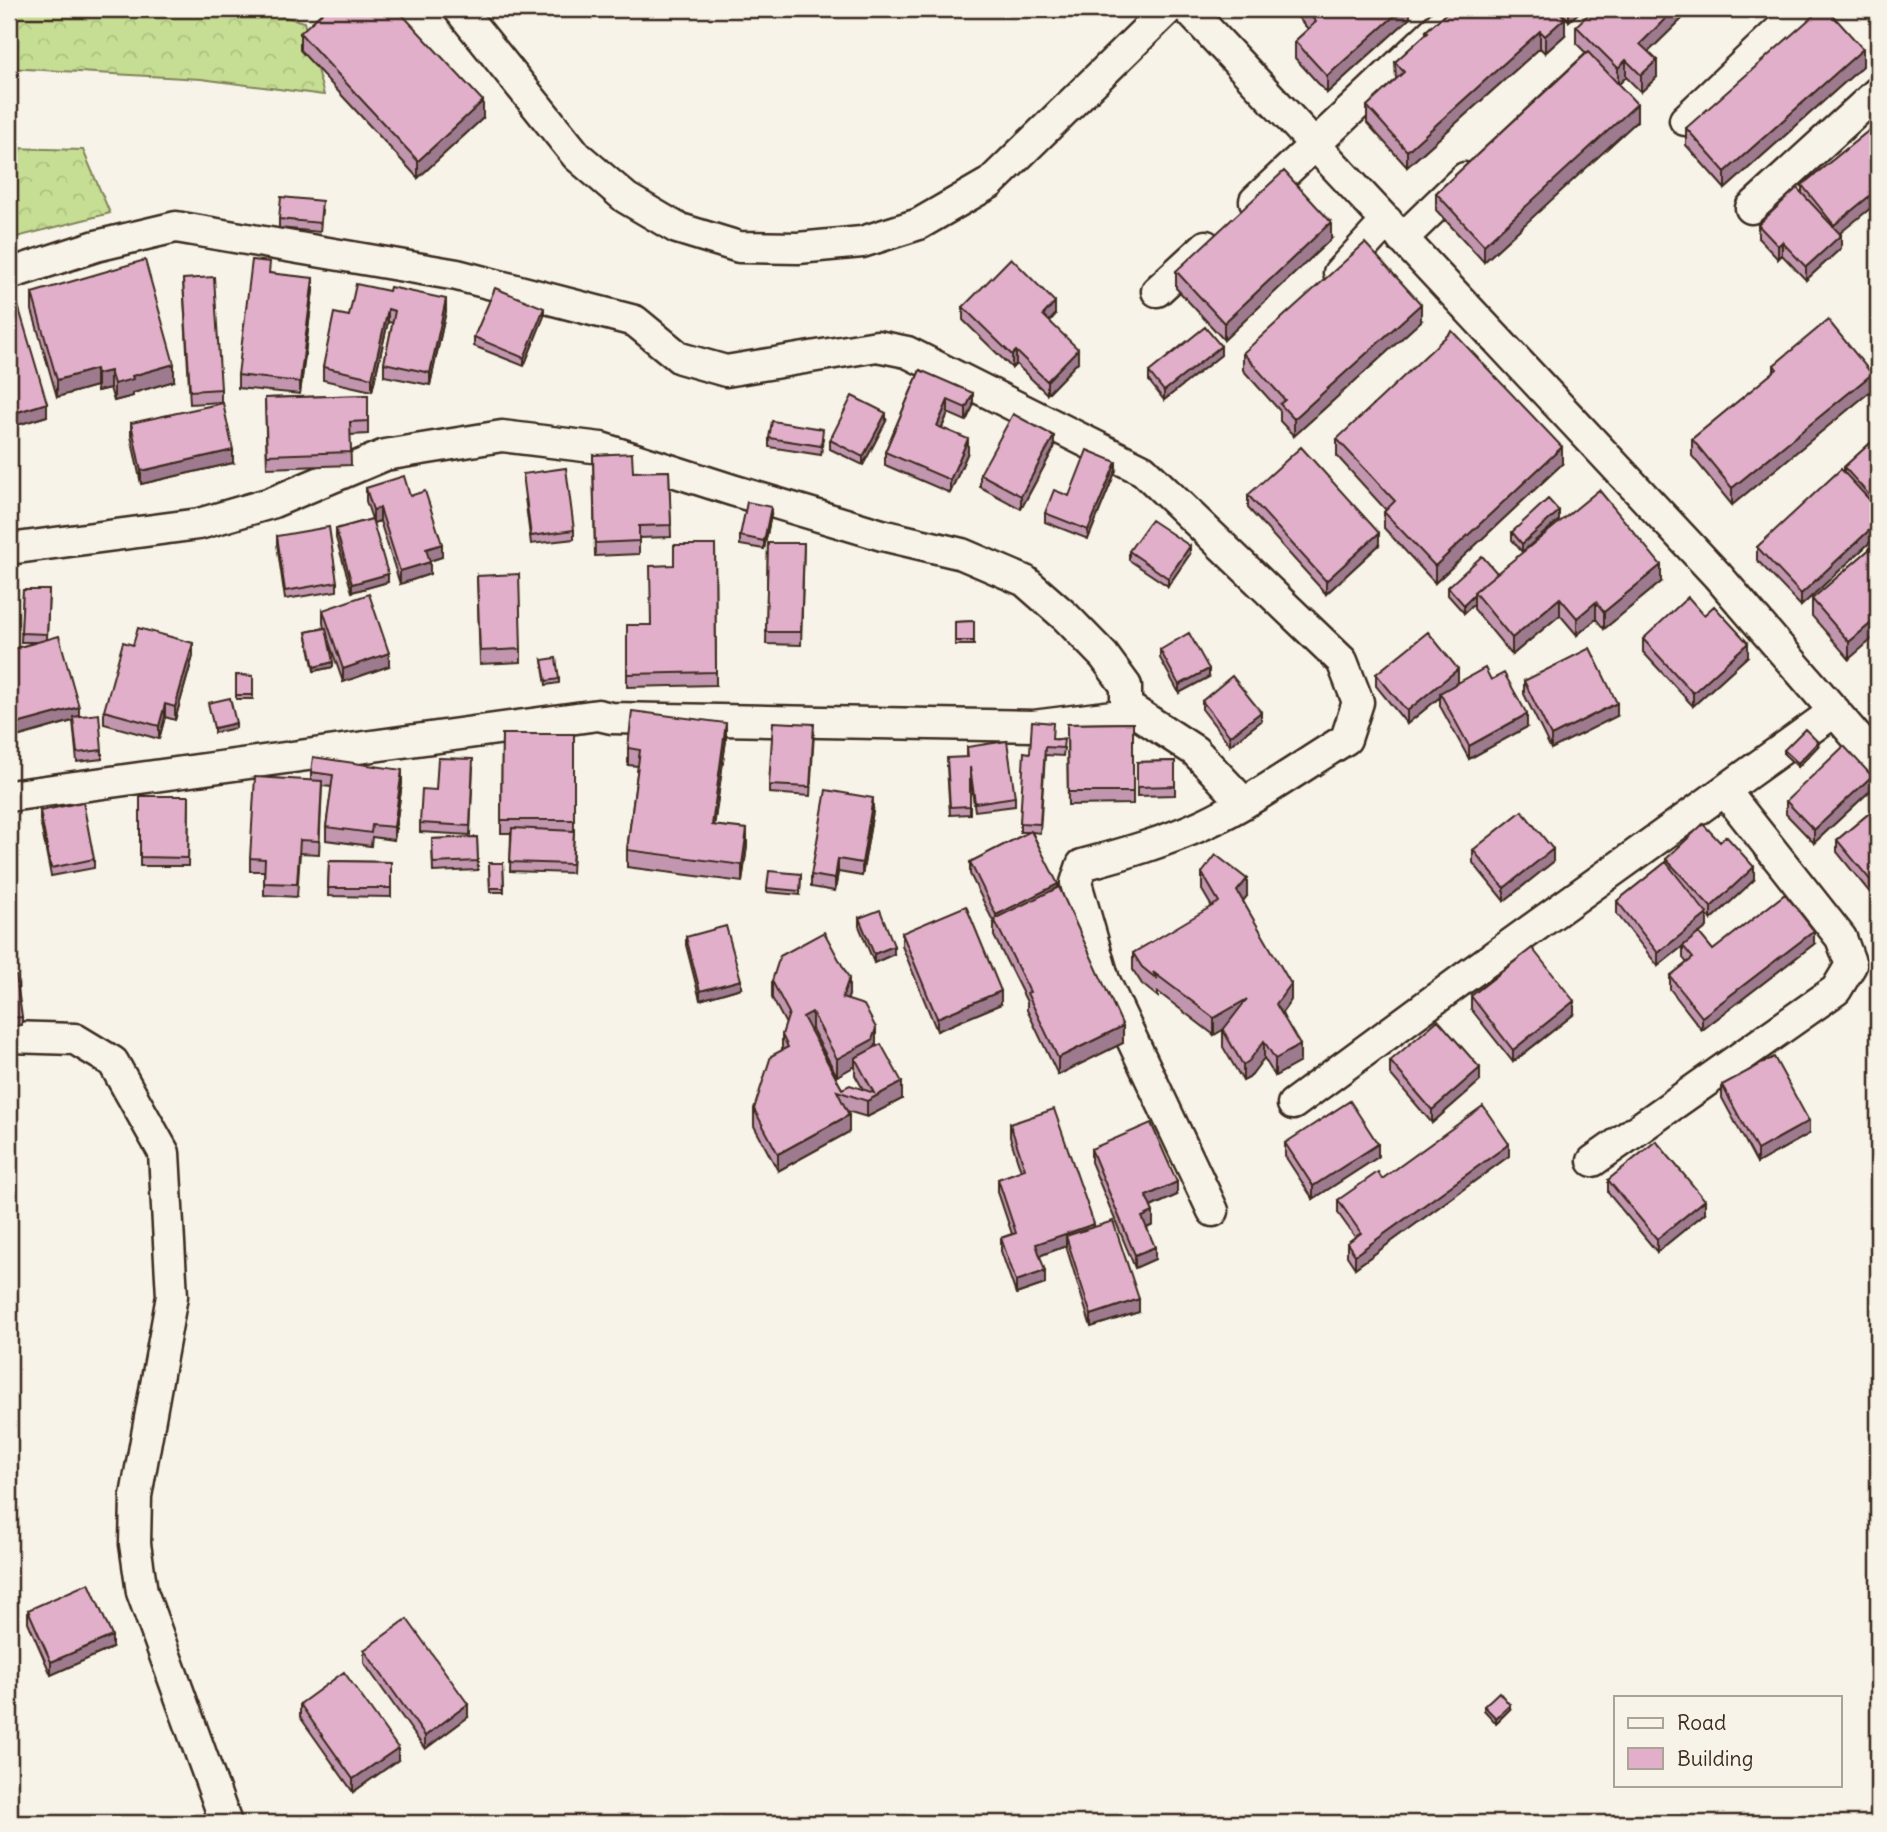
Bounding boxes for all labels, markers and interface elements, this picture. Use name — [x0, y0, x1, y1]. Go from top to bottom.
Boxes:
legend — [1614, 1696, 1842, 1786]
text: Road — [1677, 1709, 1726, 1736]
text: Building — [1677, 1745, 1753, 1772]

